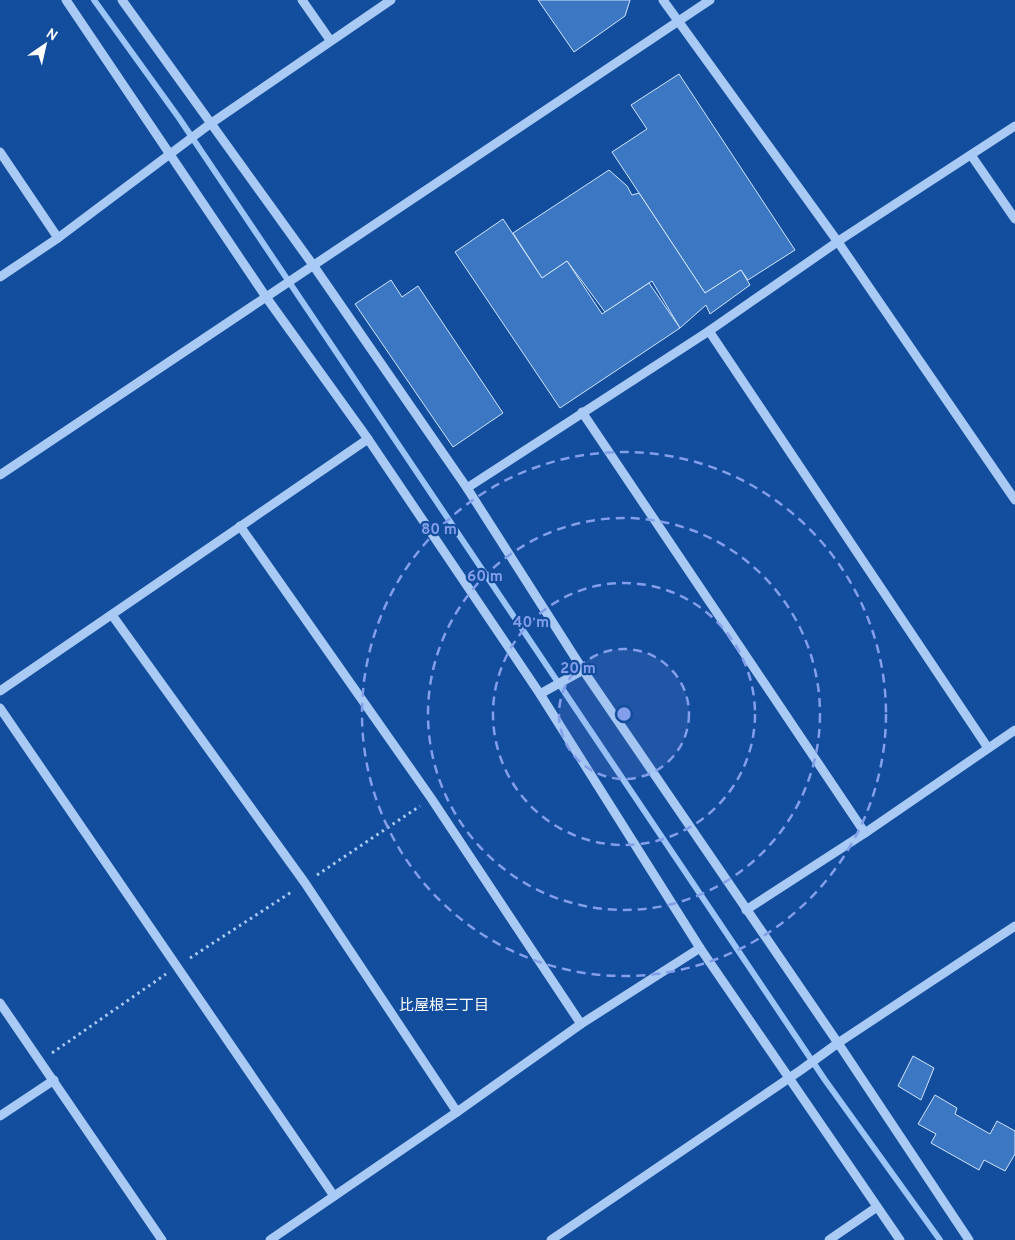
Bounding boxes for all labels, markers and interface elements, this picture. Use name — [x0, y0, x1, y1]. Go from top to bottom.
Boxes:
north arrow — [20, 20, 70, 70]
text: N — [43, 26, 60, 45]
text: 80 m — [421, 521, 457, 540]
text: 60 m — [467, 568, 503, 587]
text: 40 m — [513, 614, 549, 633]
text: 20 m — [560, 660, 596, 679]
centre of rings — [615, 705, 633, 723]
district label: 比屋根三丁目 — [399, 997, 489, 1016]

